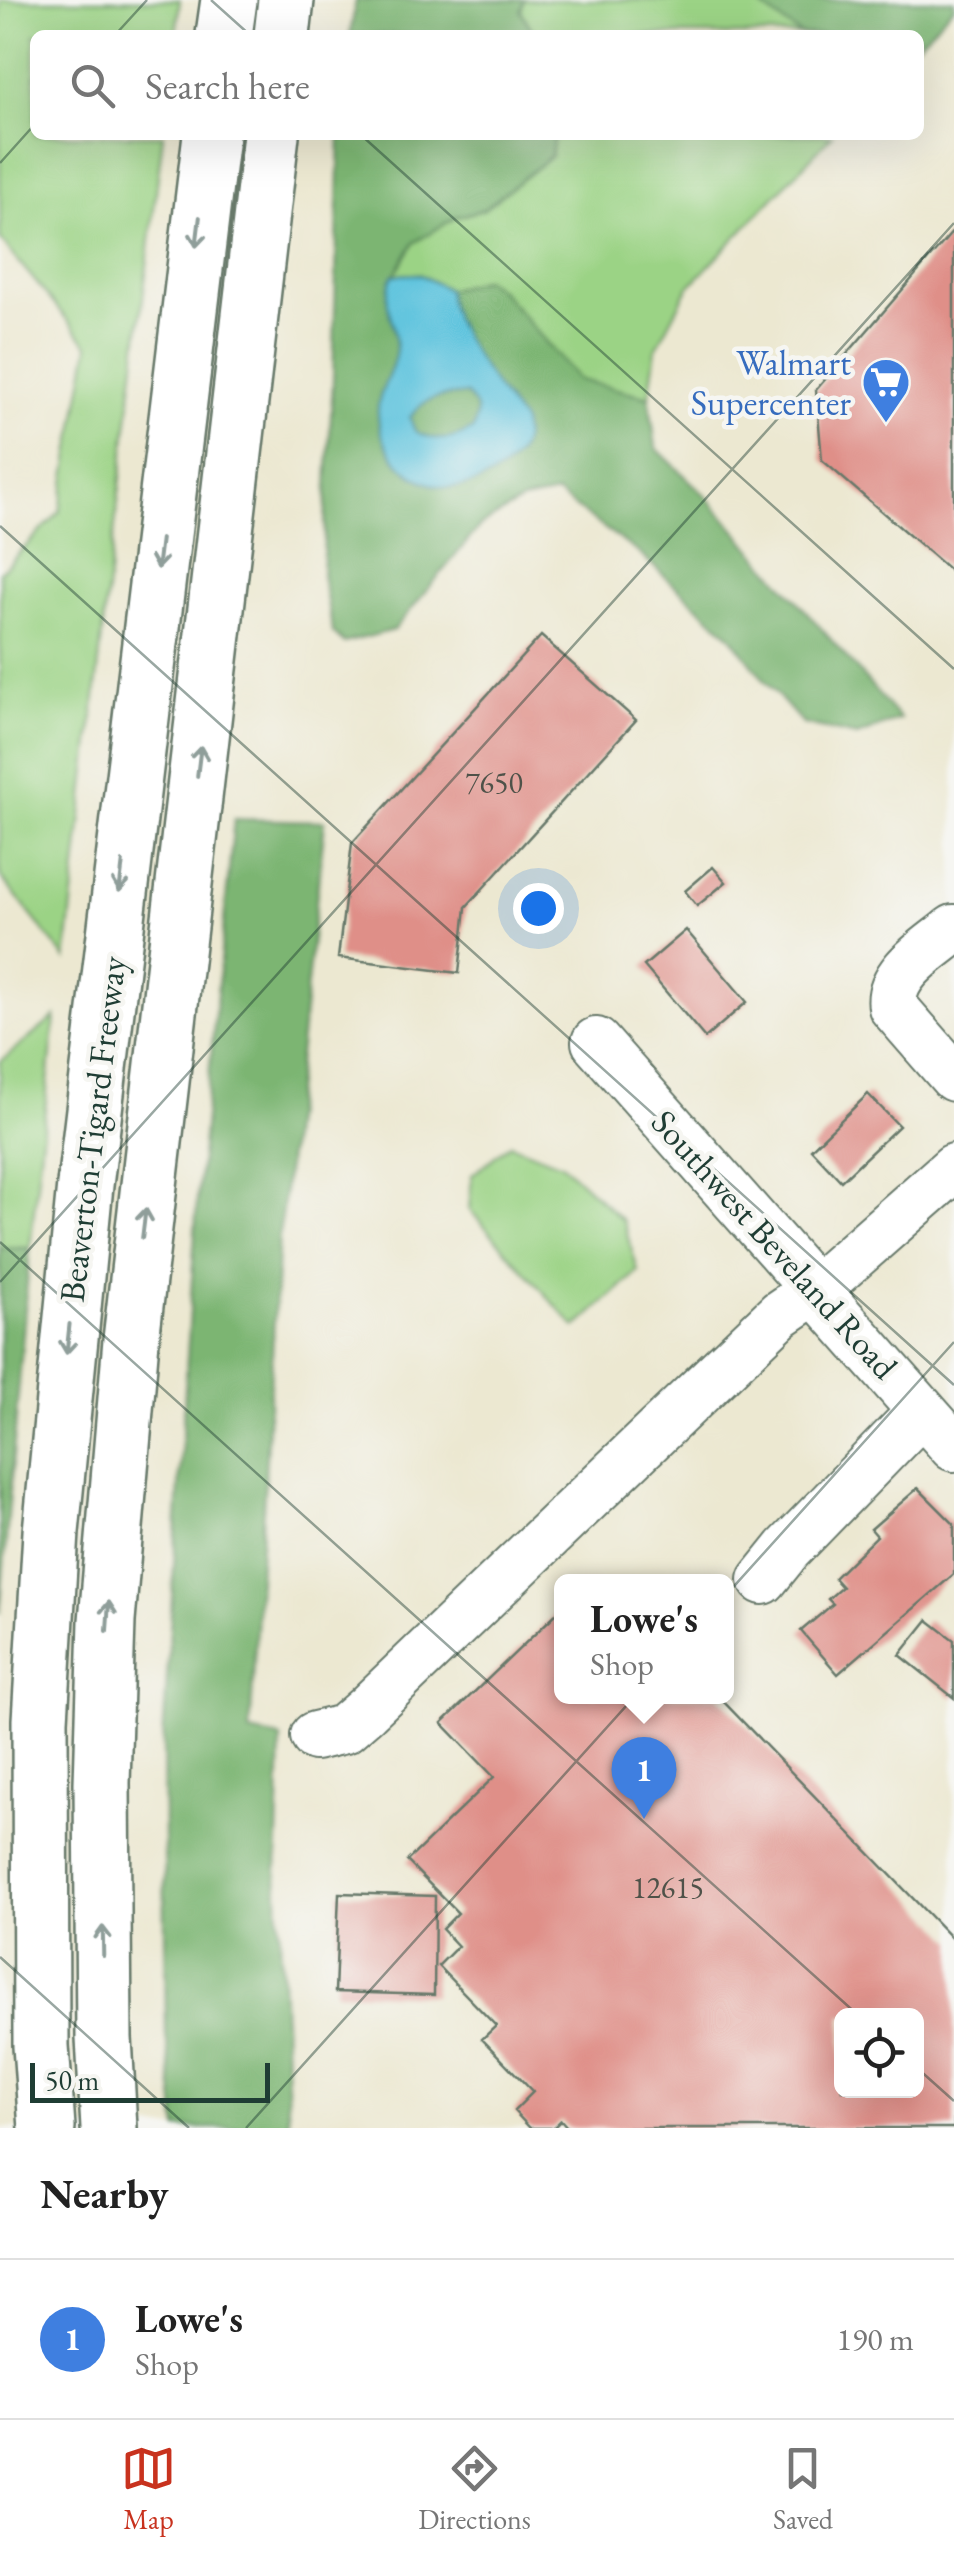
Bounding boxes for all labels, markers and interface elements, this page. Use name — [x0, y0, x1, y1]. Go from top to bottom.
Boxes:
search box — [30, 30, 924, 140]
icon: search — [65, 58, 120, 113]
text: Search here — [145, 61, 310, 110]
one-way arrow — [188, 215, 207, 247]
place label: Walmart Supercenter — [691, 340, 851, 425]
supermarket icon: Walmart Supercenter — [860, 356, 912, 424]
one-way arrow — [150, 538, 168, 570]
one-way arrow — [191, 745, 209, 777]
house number: 7650 — [465, 763, 523, 802]
one-way arrow — [111, 860, 130, 893]
your location — [513, 883, 564, 934]
street label: Beaverton-Tigard Freeway — [48, 953, 136, 1305]
street label: Southwest Beveland Road — [642, 1100, 908, 1388]
one-way arrow — [135, 1207, 154, 1239]
one-way arrow — [58, 1322, 77, 1355]
popup — [554, 1574, 734, 1704]
text: Lowe's — [590, 1594, 698, 1643]
one-way arrow — [99, 1600, 118, 1632]
text: Shop — [590, 1643, 654, 1685]
pin: 1 — [612, 1736, 676, 1819]
house number: 12615 — [632, 1868, 704, 1907]
one-way arrow — [94, 1925, 112, 1958]
map controls — [834, 2008, 924, 2098]
button: locate — [834, 2008, 924, 2098]
scale bar — [30, 2058, 270, 2102]
text: 50 m — [45, 2062, 99, 2098]
text: Nearby — [40, 2166, 169, 2221]
text: Lowe's — [135, 2294, 243, 2343]
text: 1 — [64, 2318, 81, 2360]
text: 190 m — [837, 2318, 914, 2360]
text: Shop — [135, 2343, 199, 2385]
tab: Map — [121, 2441, 176, 2537]
tab: Directions — [418, 2441, 531, 2537]
tab: Saved — [773, 2441, 833, 2537]

